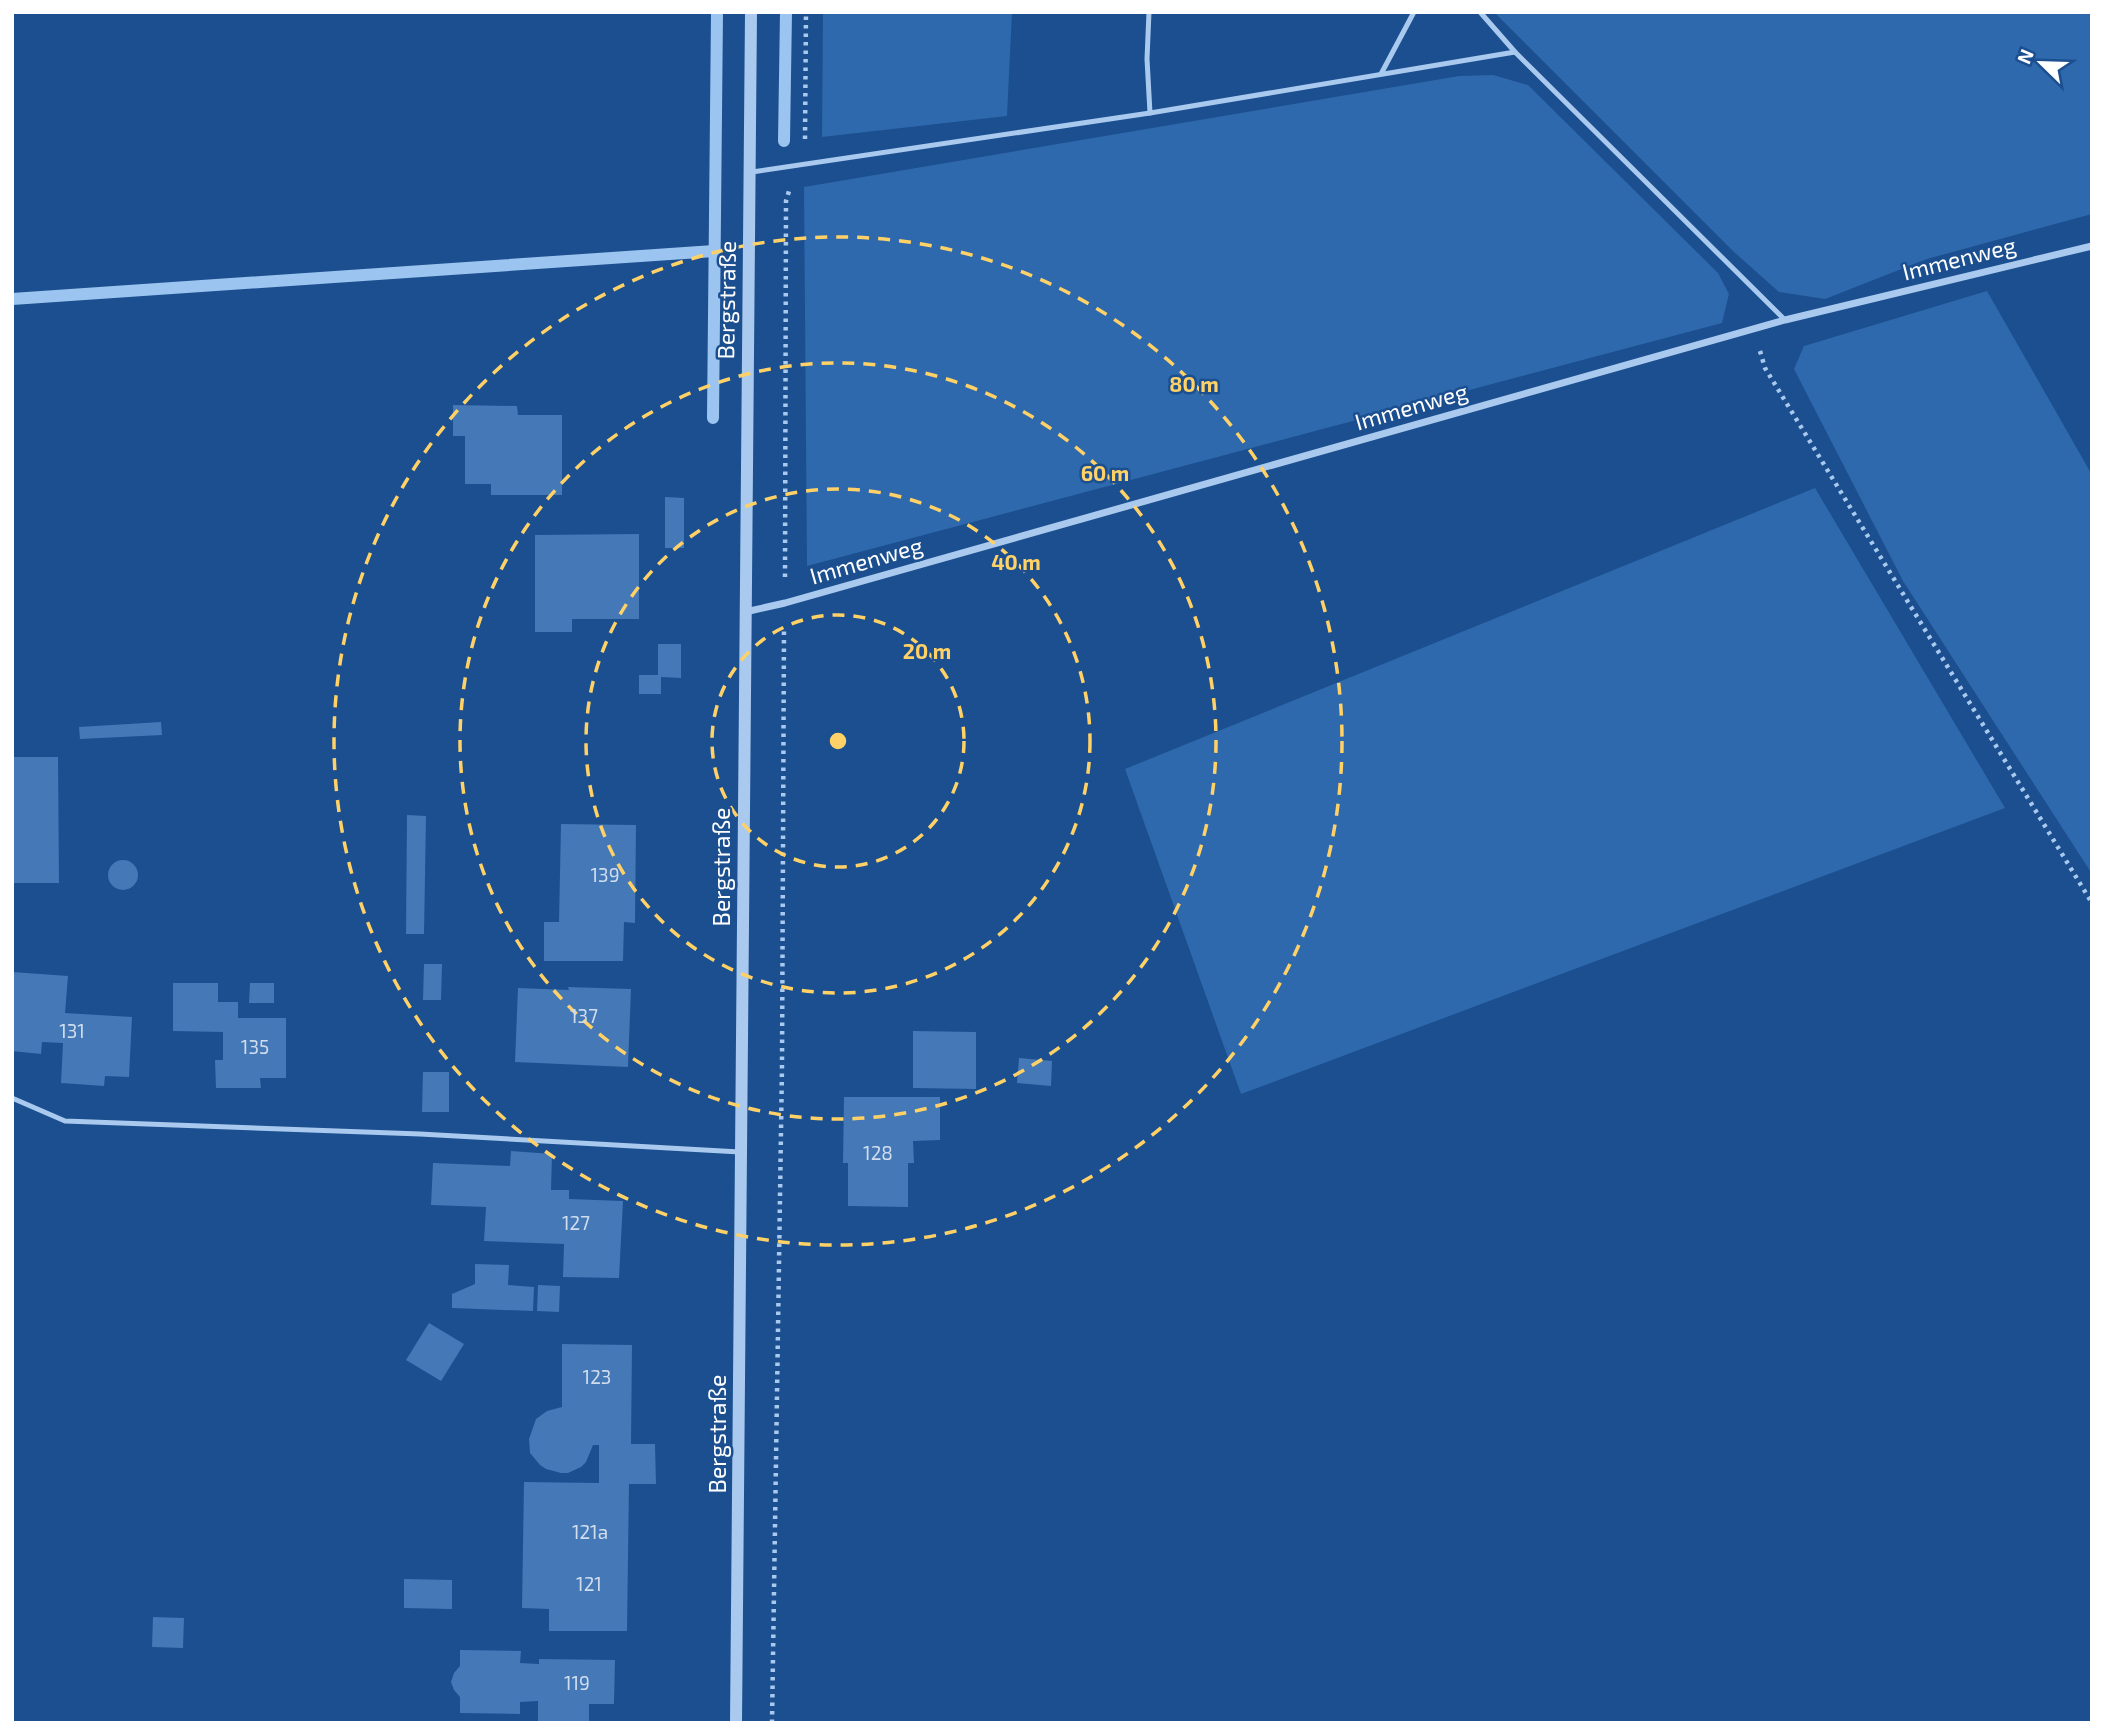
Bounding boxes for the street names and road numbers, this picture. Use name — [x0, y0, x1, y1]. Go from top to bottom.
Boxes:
street label: Immenweg — [1899, 230, 2019, 286]
street label: Bergstraße — [711, 240, 741, 360]
street label: Immenweg — [1351, 376, 1471, 435]
street label: Immenweg — [806, 530, 926, 589]
street label: Bergstraße — [707, 808, 735, 926]
street label: Bergstraße — [703, 1375, 731, 1493]

